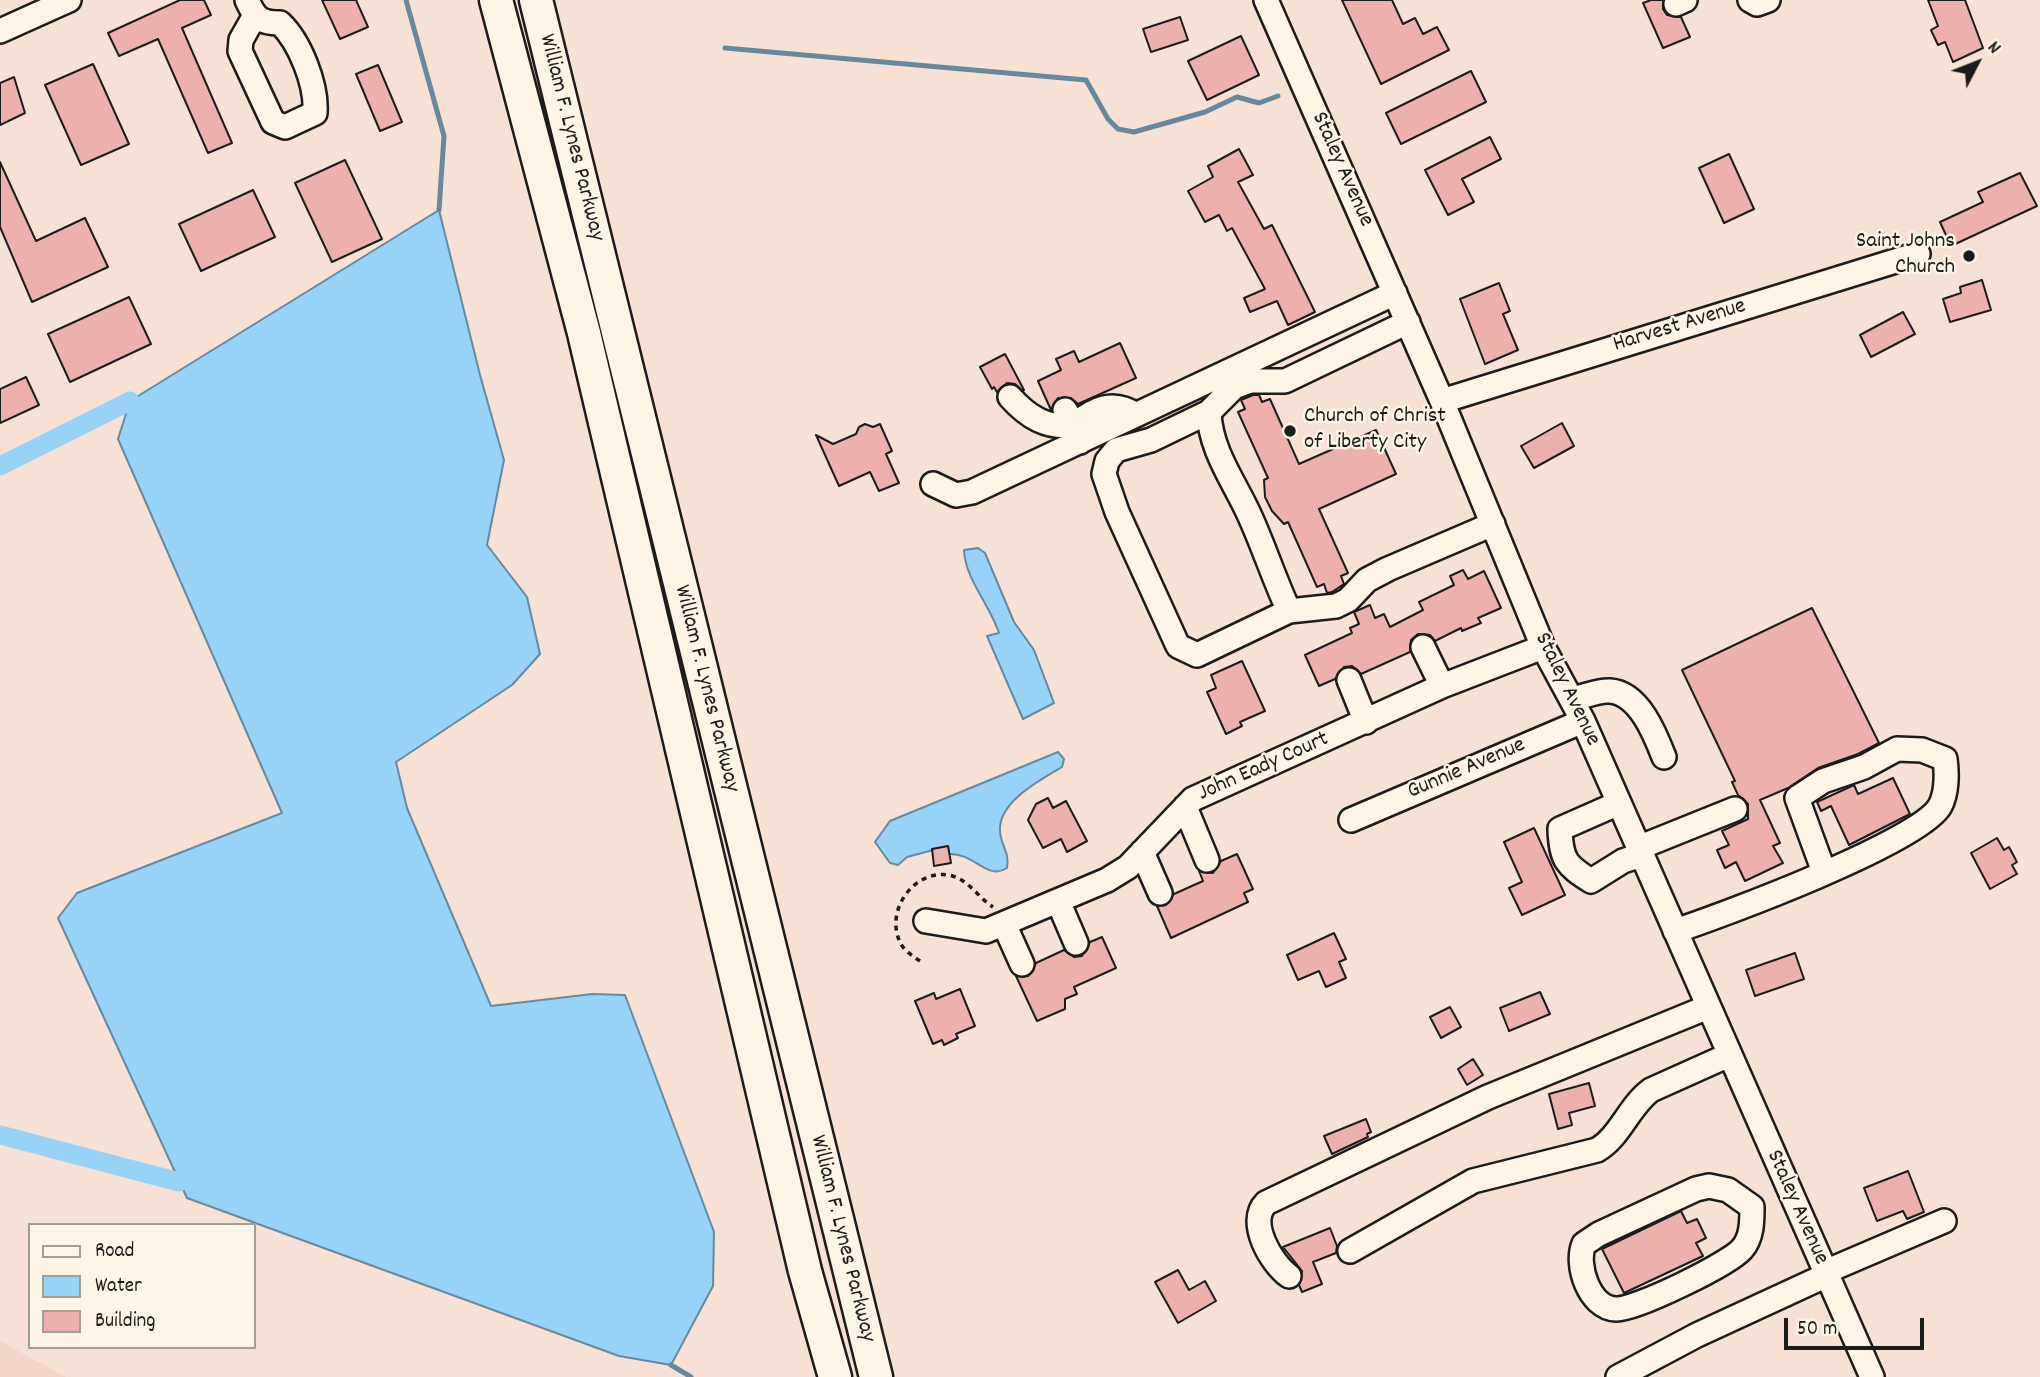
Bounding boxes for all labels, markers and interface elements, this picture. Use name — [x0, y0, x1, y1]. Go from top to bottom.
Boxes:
north arrow — [1942, 28, 2012, 98]
street label: William F. Lynes Parkway — [531, 32, 609, 244]
text: N — [1980, 36, 2006, 61]
street label: Staley Avenue — [1303, 108, 1379, 232]
place label: Saint Johns Church — [1856, 229, 1955, 283]
marker: Saint Johns Church — [1961, 248, 1977, 264]
street label: Harvest Avenue — [1610, 294, 1750, 360]
place label: Church of Christ of Liberty City — [1304, 404, 1446, 458]
marker: Church of Christ of Liberty City — [1282, 423, 1298, 439]
street label: William F. Lynes Parkway — [666, 583, 744, 795]
street label: Staley Avenue — [1527, 629, 1605, 751]
street label: John Eady Court — [1194, 727, 1334, 809]
street label: Gunnie Avenue — [1404, 733, 1530, 807]
street label: William F. Lynes Parkway — [802, 1133, 880, 1345]
street label: Staley Avenue — [1758, 1146, 1834, 1270]
legend — [28, 1223, 256, 1349]
text: Road — [95, 1237, 134, 1267]
text: Water — [95, 1272, 142, 1302]
scale bar — [1788, 1304, 1928, 1348]
text: Building — [95, 1307, 155, 1337]
text: 50 m — [1797, 1315, 1837, 1345]

